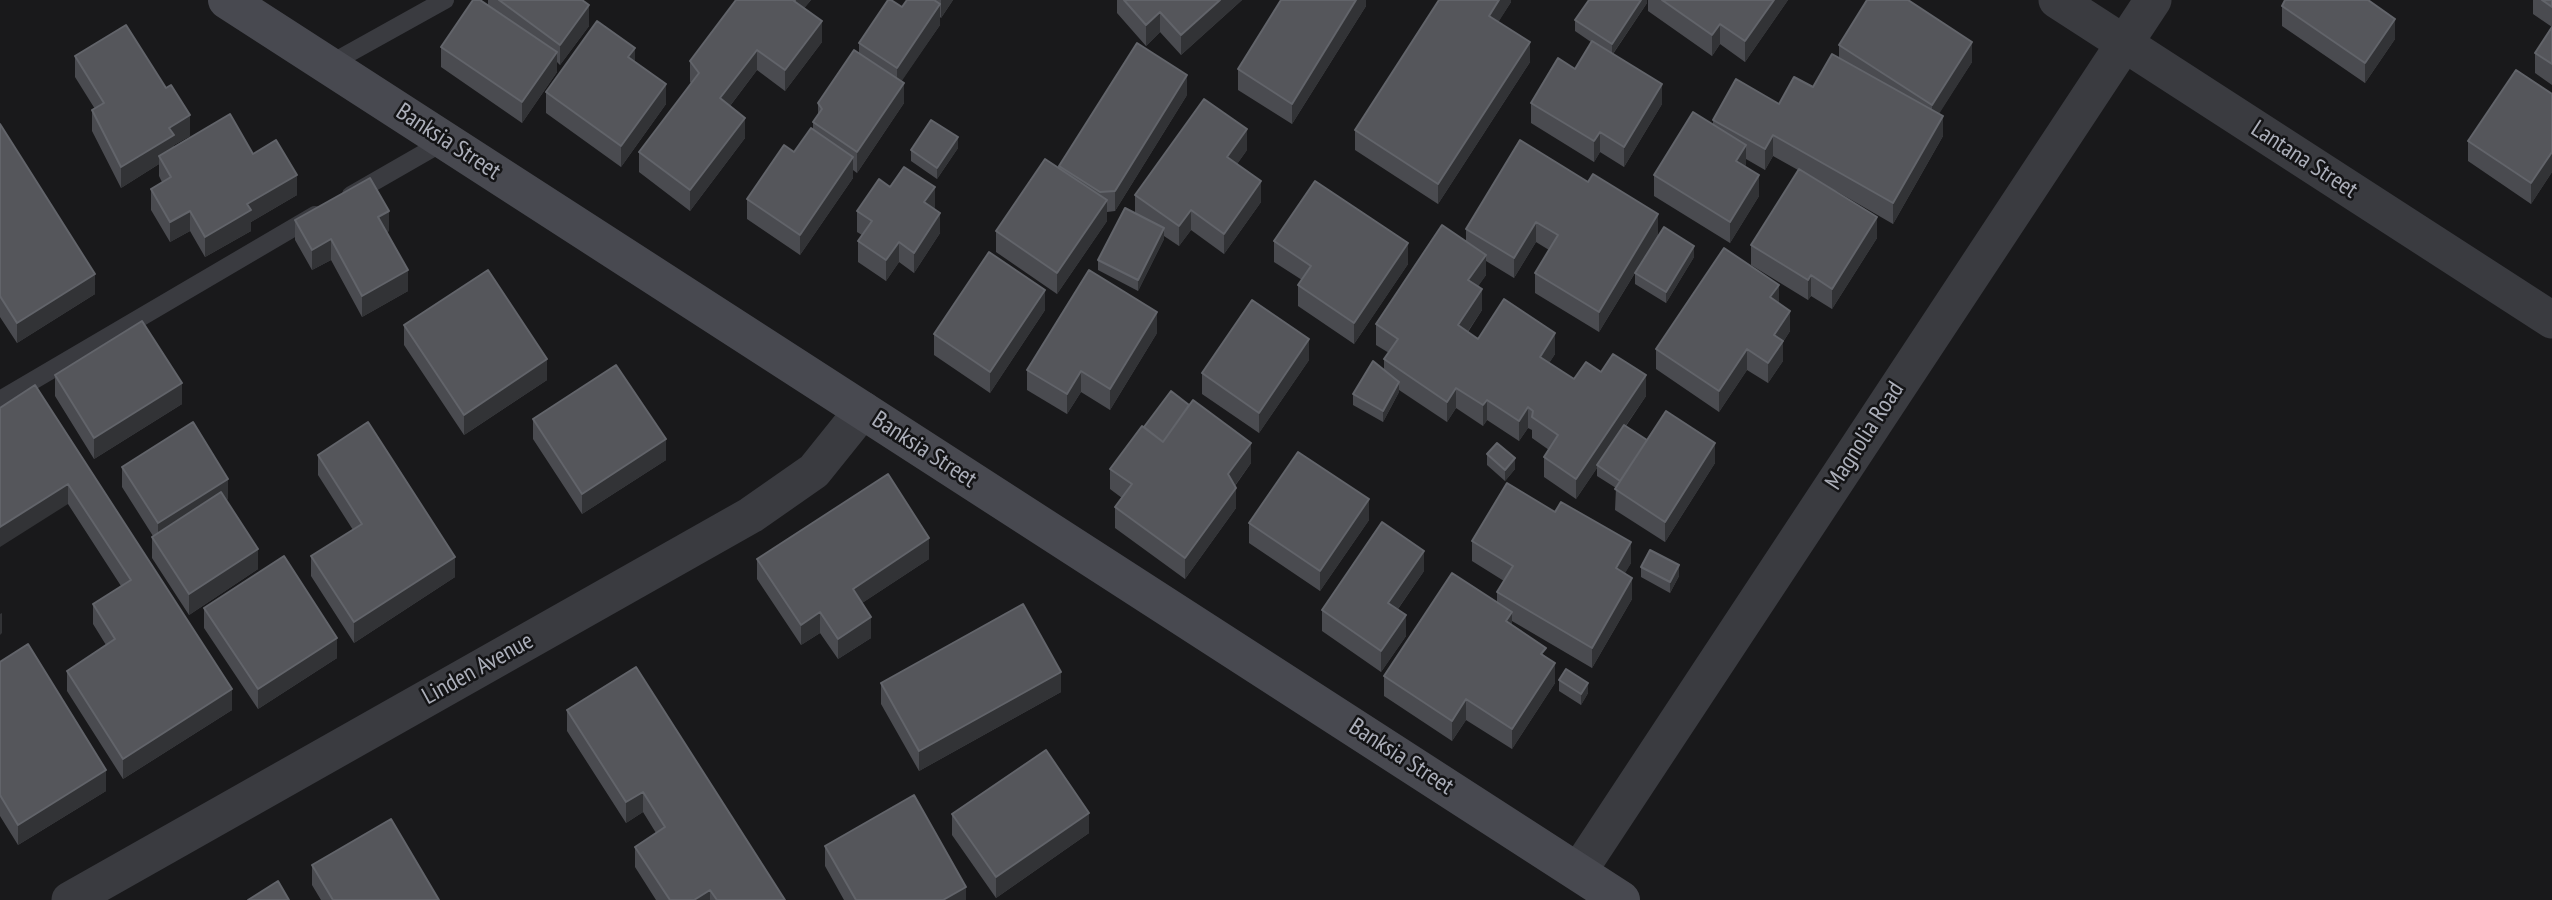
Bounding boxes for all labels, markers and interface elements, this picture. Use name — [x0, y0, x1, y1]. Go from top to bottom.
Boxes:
street label: Banksia Street — [390, 98, 506, 186]
street label: Lantana Street — [2245, 115, 2363, 205]
street label: Magnolia Road — [1820, 377, 1910, 495]
street label: Banksia Street — [866, 406, 982, 494]
street label: Linden Avenue — [418, 627, 538, 711]
street label: Banksia Street — [1343, 713, 1459, 801]

